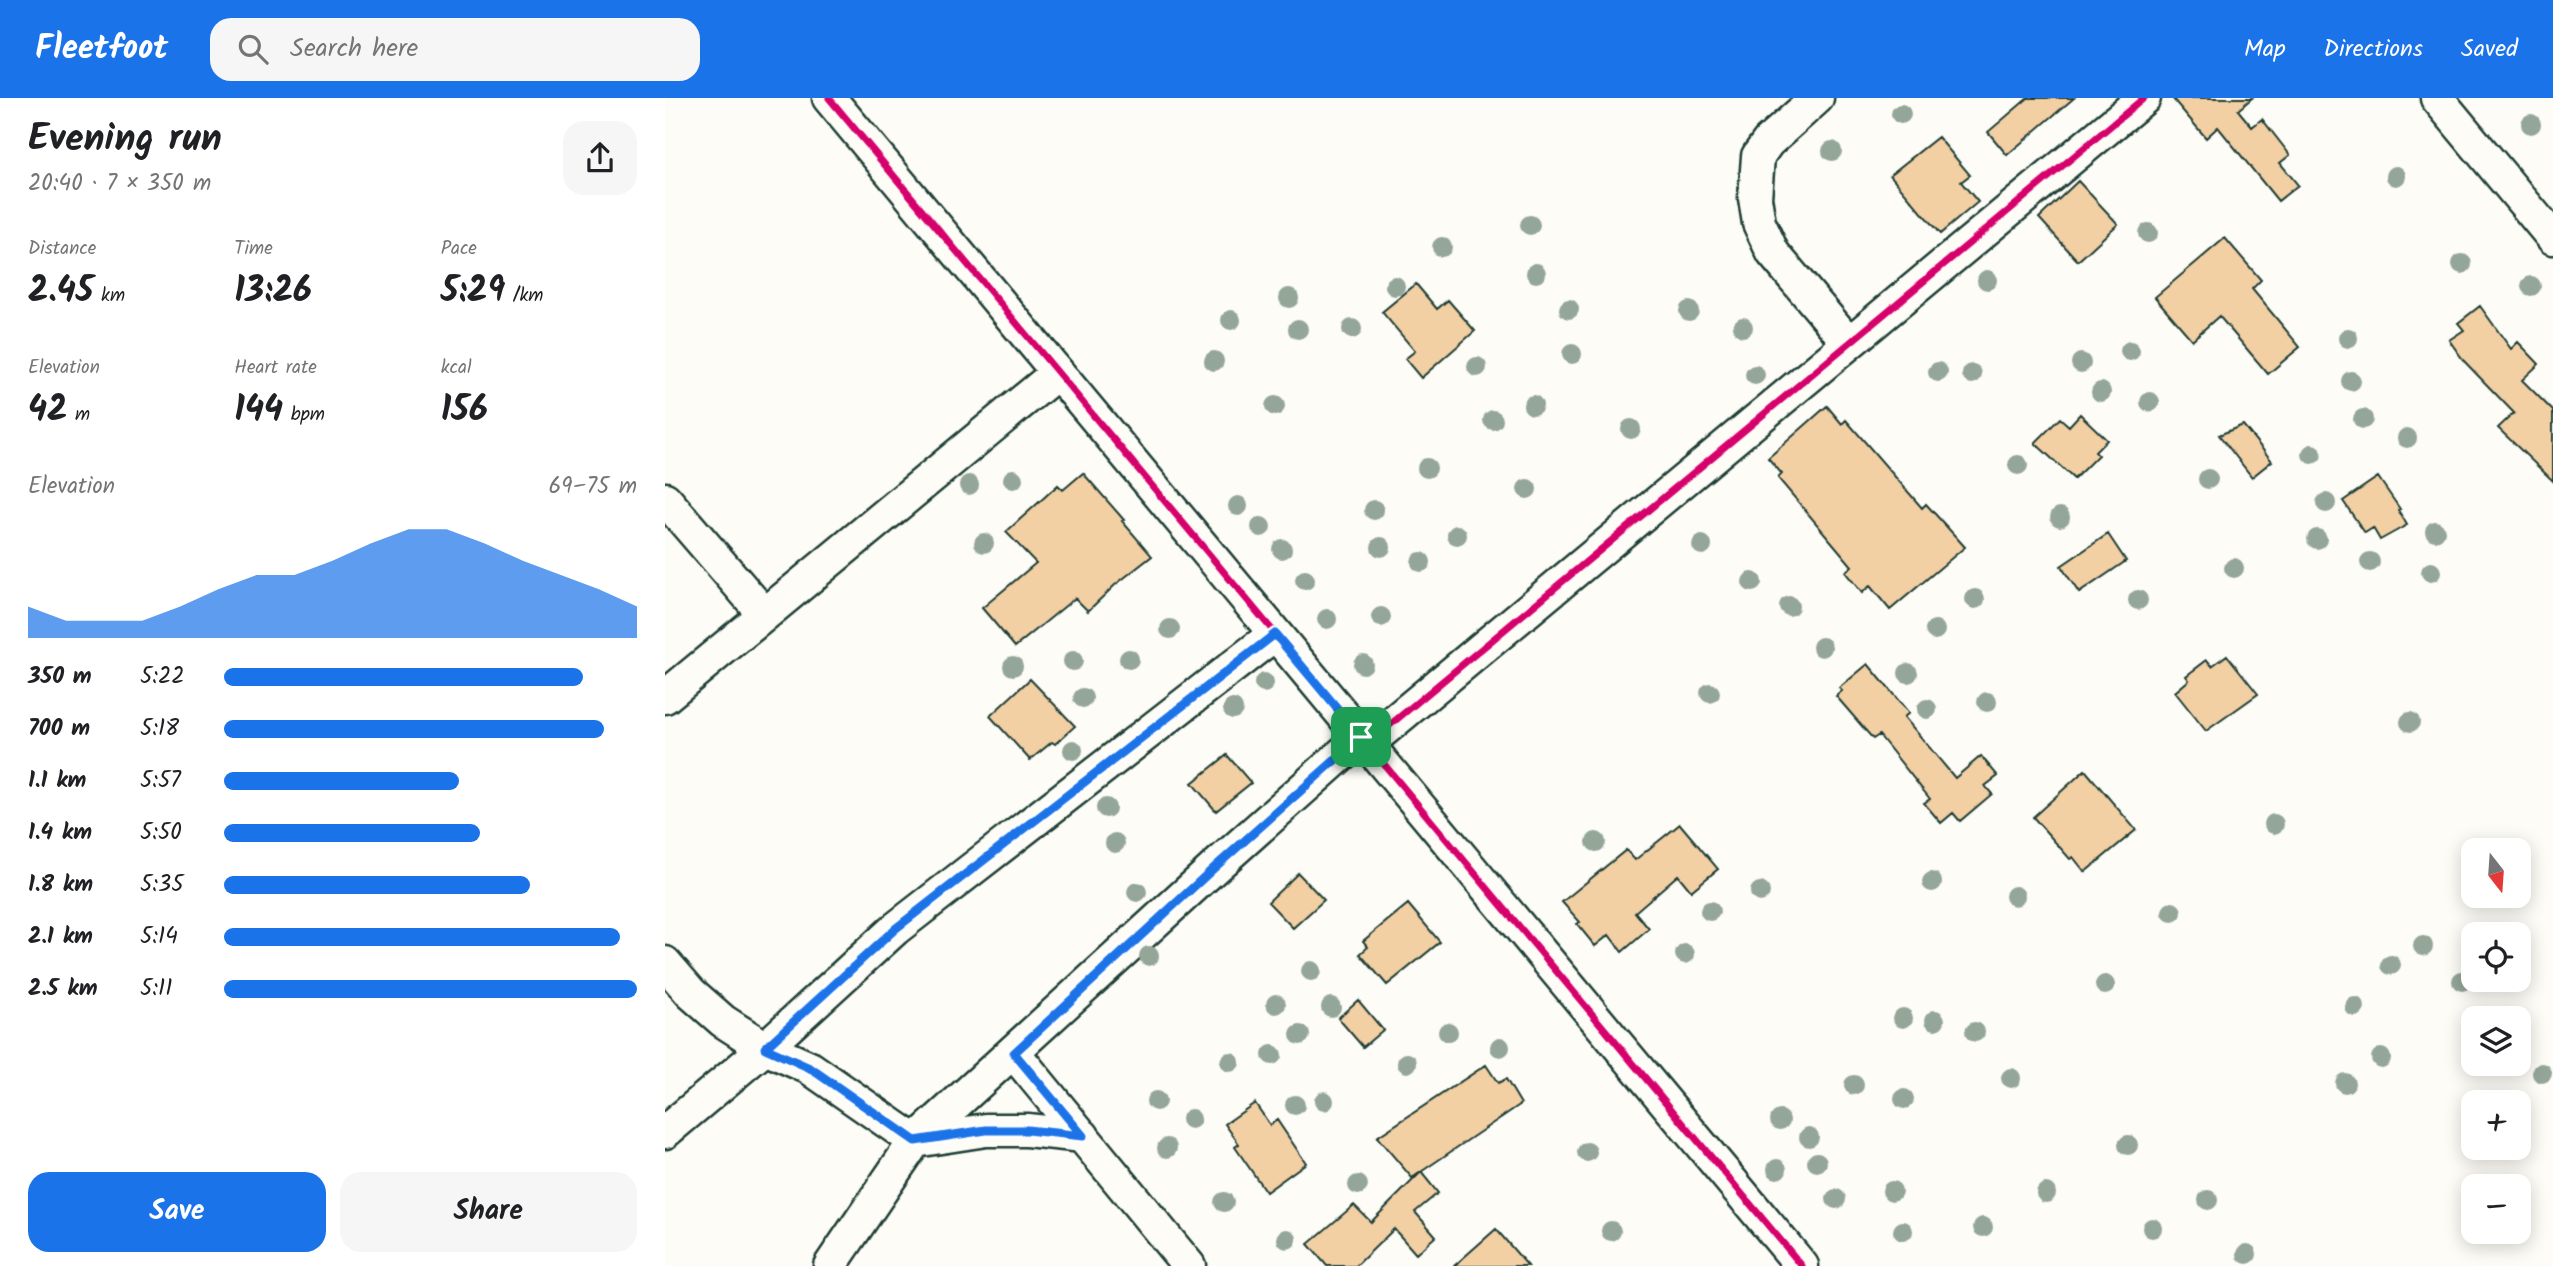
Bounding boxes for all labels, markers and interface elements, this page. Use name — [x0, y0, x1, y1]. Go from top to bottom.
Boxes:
search box — [210, 18, 700, 81]
text: Fleetfoot — [35, 23, 168, 76]
text: Search here — [290, 28, 418, 70]
icon: search — [234, 30, 272, 68]
text: Map — [2244, 30, 2286, 69]
text: Directions — [2324, 30, 2423, 69]
text: Saved — [2461, 30, 2518, 69]
text: Evening run — [28, 110, 222, 170]
button: share — [563, 121, 637, 195]
text: 20:40 · 7 × 350 m — [28, 166, 211, 202]
text: Distance — [28, 234, 96, 264]
text: Time — [234, 234, 273, 264]
text: Pace — [441, 234, 477, 264]
text: 2.45 — [28, 264, 94, 320]
text: 13:26 — [234, 264, 312, 320]
text: 5:29 — [441, 264, 505, 320]
text: km — [94, 281, 125, 311]
text: /km — [505, 281, 543, 311]
text: Elevation — [28, 353, 100, 383]
text: Heart rate — [234, 353, 317, 383]
text: kcal — [441, 353, 472, 383]
text: 42 — [28, 383, 67, 439]
text: 144 — [234, 383, 283, 439]
text: 156 — [441, 383, 488, 439]
text: m — [67, 400, 90, 430]
text: bpm — [283, 400, 325, 430]
text: Elevation — [28, 469, 115, 505]
text: 69–75 m — [548, 469, 637, 505]
text: 350 m — [28, 659, 92, 695]
text: 5:22 — [140, 659, 185, 695]
pin — [1331, 707, 1391, 767]
text: 700 m — [28, 711, 90, 747]
text: 5:18 — [140, 711, 179, 747]
icon: arrive — [1342, 718, 1380, 756]
text: 1.1 km — [28, 763, 86, 799]
text: 5:57 — [140, 763, 181, 799]
text: 1.4 km — [28, 815, 92, 851]
text: 5:50 — [140, 815, 182, 851]
north arrow — [2461, 838, 2531, 908]
map controls — [2461, 838, 2531, 1244]
text: 1.8 km — [28, 867, 93, 903]
text: 5:35 — [140, 867, 184, 903]
text: 2.1 km — [28, 919, 93, 955]
text: 5:14 — [140, 919, 178, 955]
button: locate — [2461, 922, 2531, 992]
text: 2.5 km — [28, 971, 98, 1007]
text: 5:11 — [140, 971, 172, 1007]
button: layers — [2461, 1006, 2531, 1076]
button: + — [2461, 1090, 2531, 1160]
button: Save — [28, 1172, 326, 1252]
button: Share — [340, 1172, 637, 1252]
button: − — [2461, 1174, 2531, 1244]

